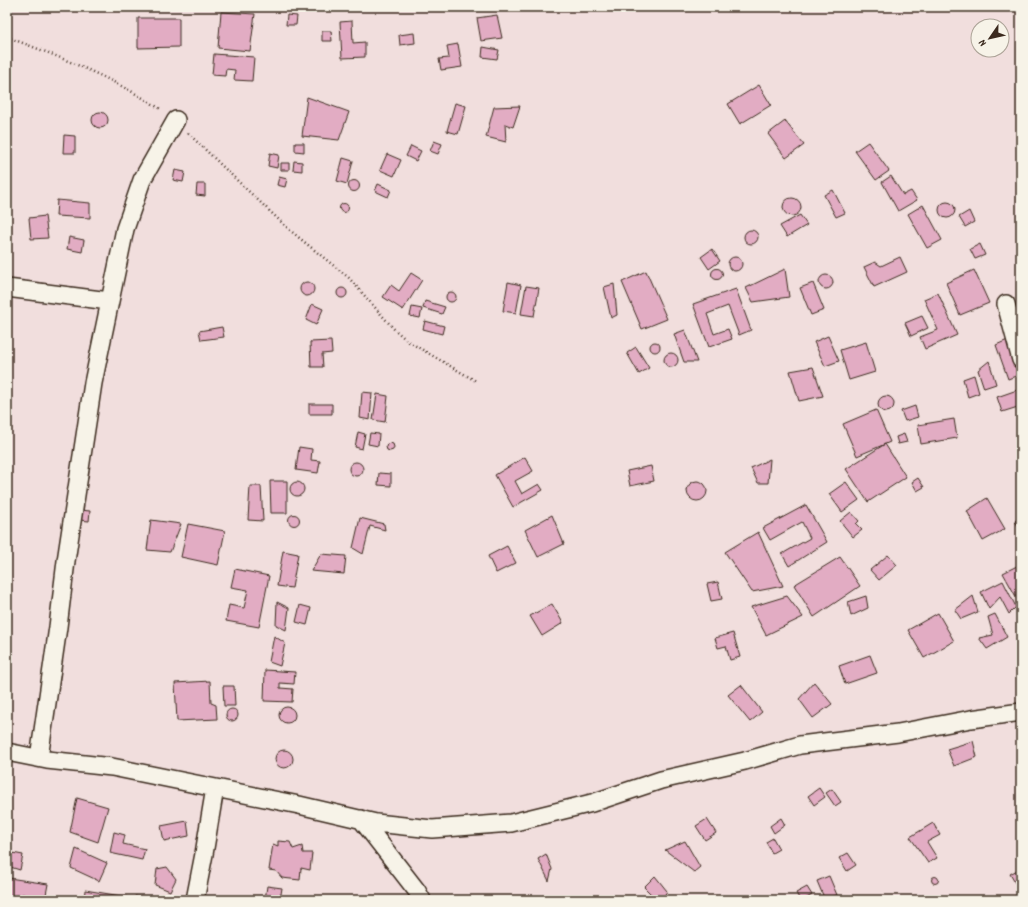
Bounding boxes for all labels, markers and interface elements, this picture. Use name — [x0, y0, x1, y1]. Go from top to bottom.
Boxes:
north arrow — [970, 18, 1010, 58]
text: N — [975, 35, 992, 49]

